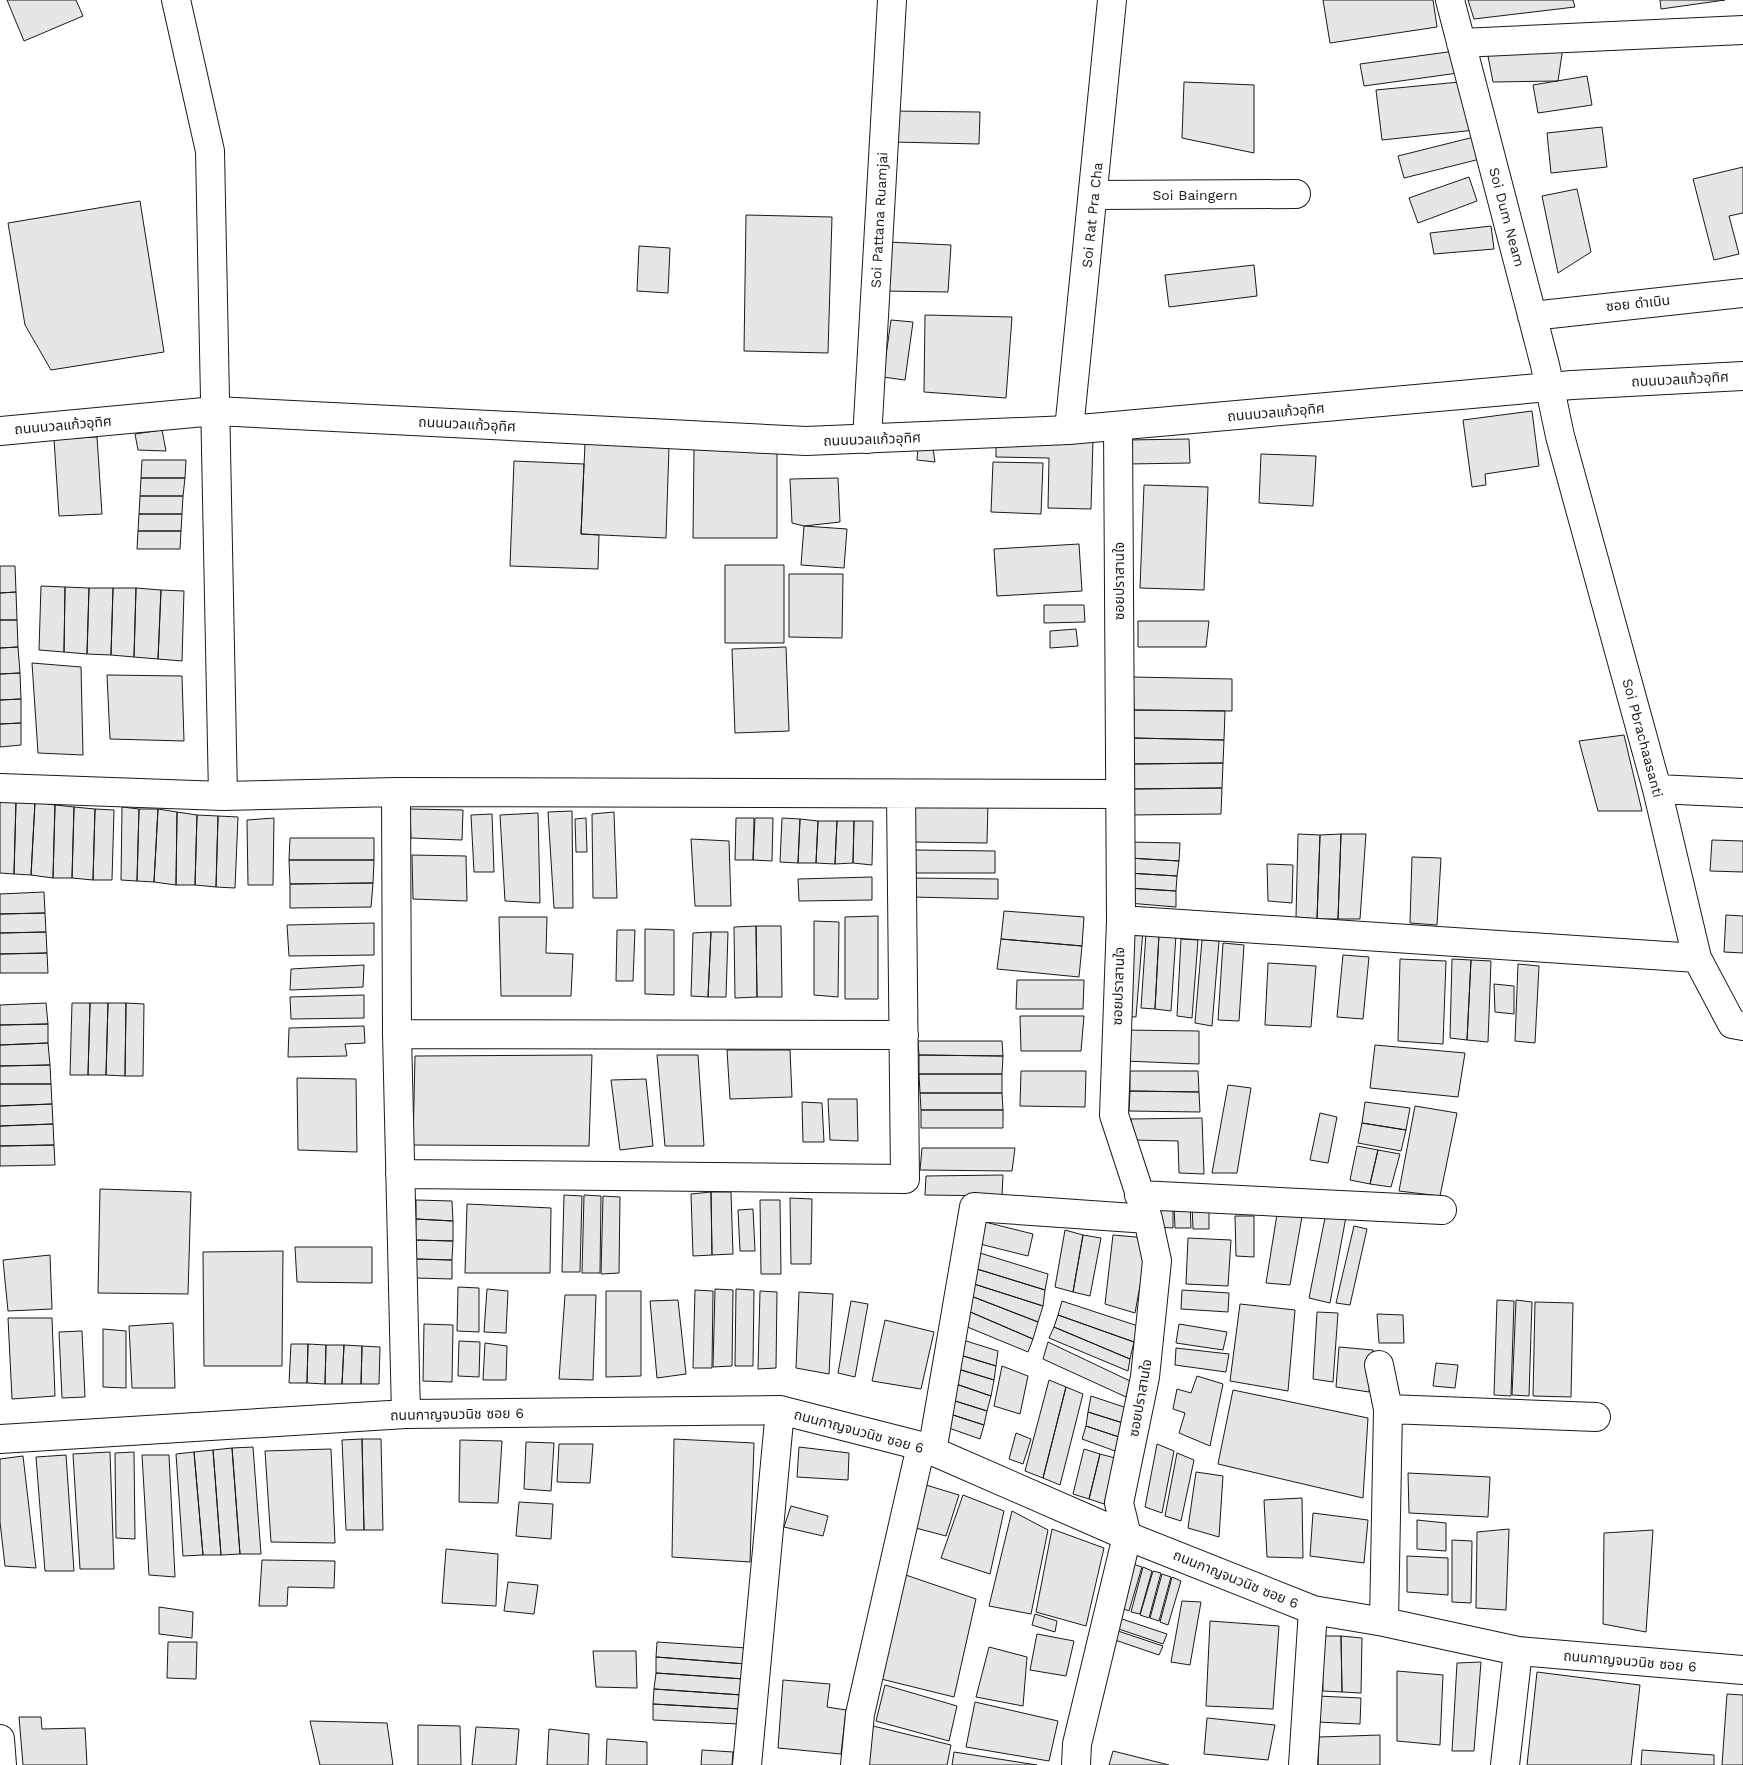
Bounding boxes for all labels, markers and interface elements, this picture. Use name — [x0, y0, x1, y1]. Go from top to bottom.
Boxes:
street label: Soi Pattana Ruamjai — [867, 152, 891, 288]
street label: Soi Rat Pra Cha — [1078, 161, 1106, 269]
street label: Soi Dum Neam — [1486, 166, 1528, 268]
street label: Soi Baingern — [1152, 187, 1238, 203]
street label: ซอย ดำเนิน — [1605, 292, 1671, 314]
street label: ถนนนวลแก้วอุทิศ — [1631, 368, 1729, 391]
street label: ถนนนวลแก้วอุทิศ — [1227, 400, 1326, 425]
street label: ถนนนวลแก้วอุทิศ — [14, 413, 113, 438]
street label: ถนนนวลแก้วอุทิศ — [418, 413, 516, 436]
street label: ถนนนวลแก้วอุทิศ — [823, 429, 921, 450]
street label: ซอยปราสานใจ — [1111, 542, 1127, 620]
street label: Soi Pbrachaasanti — [1619, 677, 1667, 799]
street label: ซอยปราสานใจ — [1109, 947, 1127, 1025]
street label: ซอยปราสานใจ — [1125, 1358, 1155, 1438]
street label: ถนนกาญจนวนิช ซอย 6 — [390, 1405, 524, 1423]
street label: ถนนกาญจนวนิช ซอย 6 — [792, 1406, 926, 1456]
street label: ถนนกาญจนวนิช ซอย 6 — [1171, 1547, 1301, 1611]
street label: ถนนกาญจนวนิช ซอย 6 — [1563, 1647, 1697, 1675]

